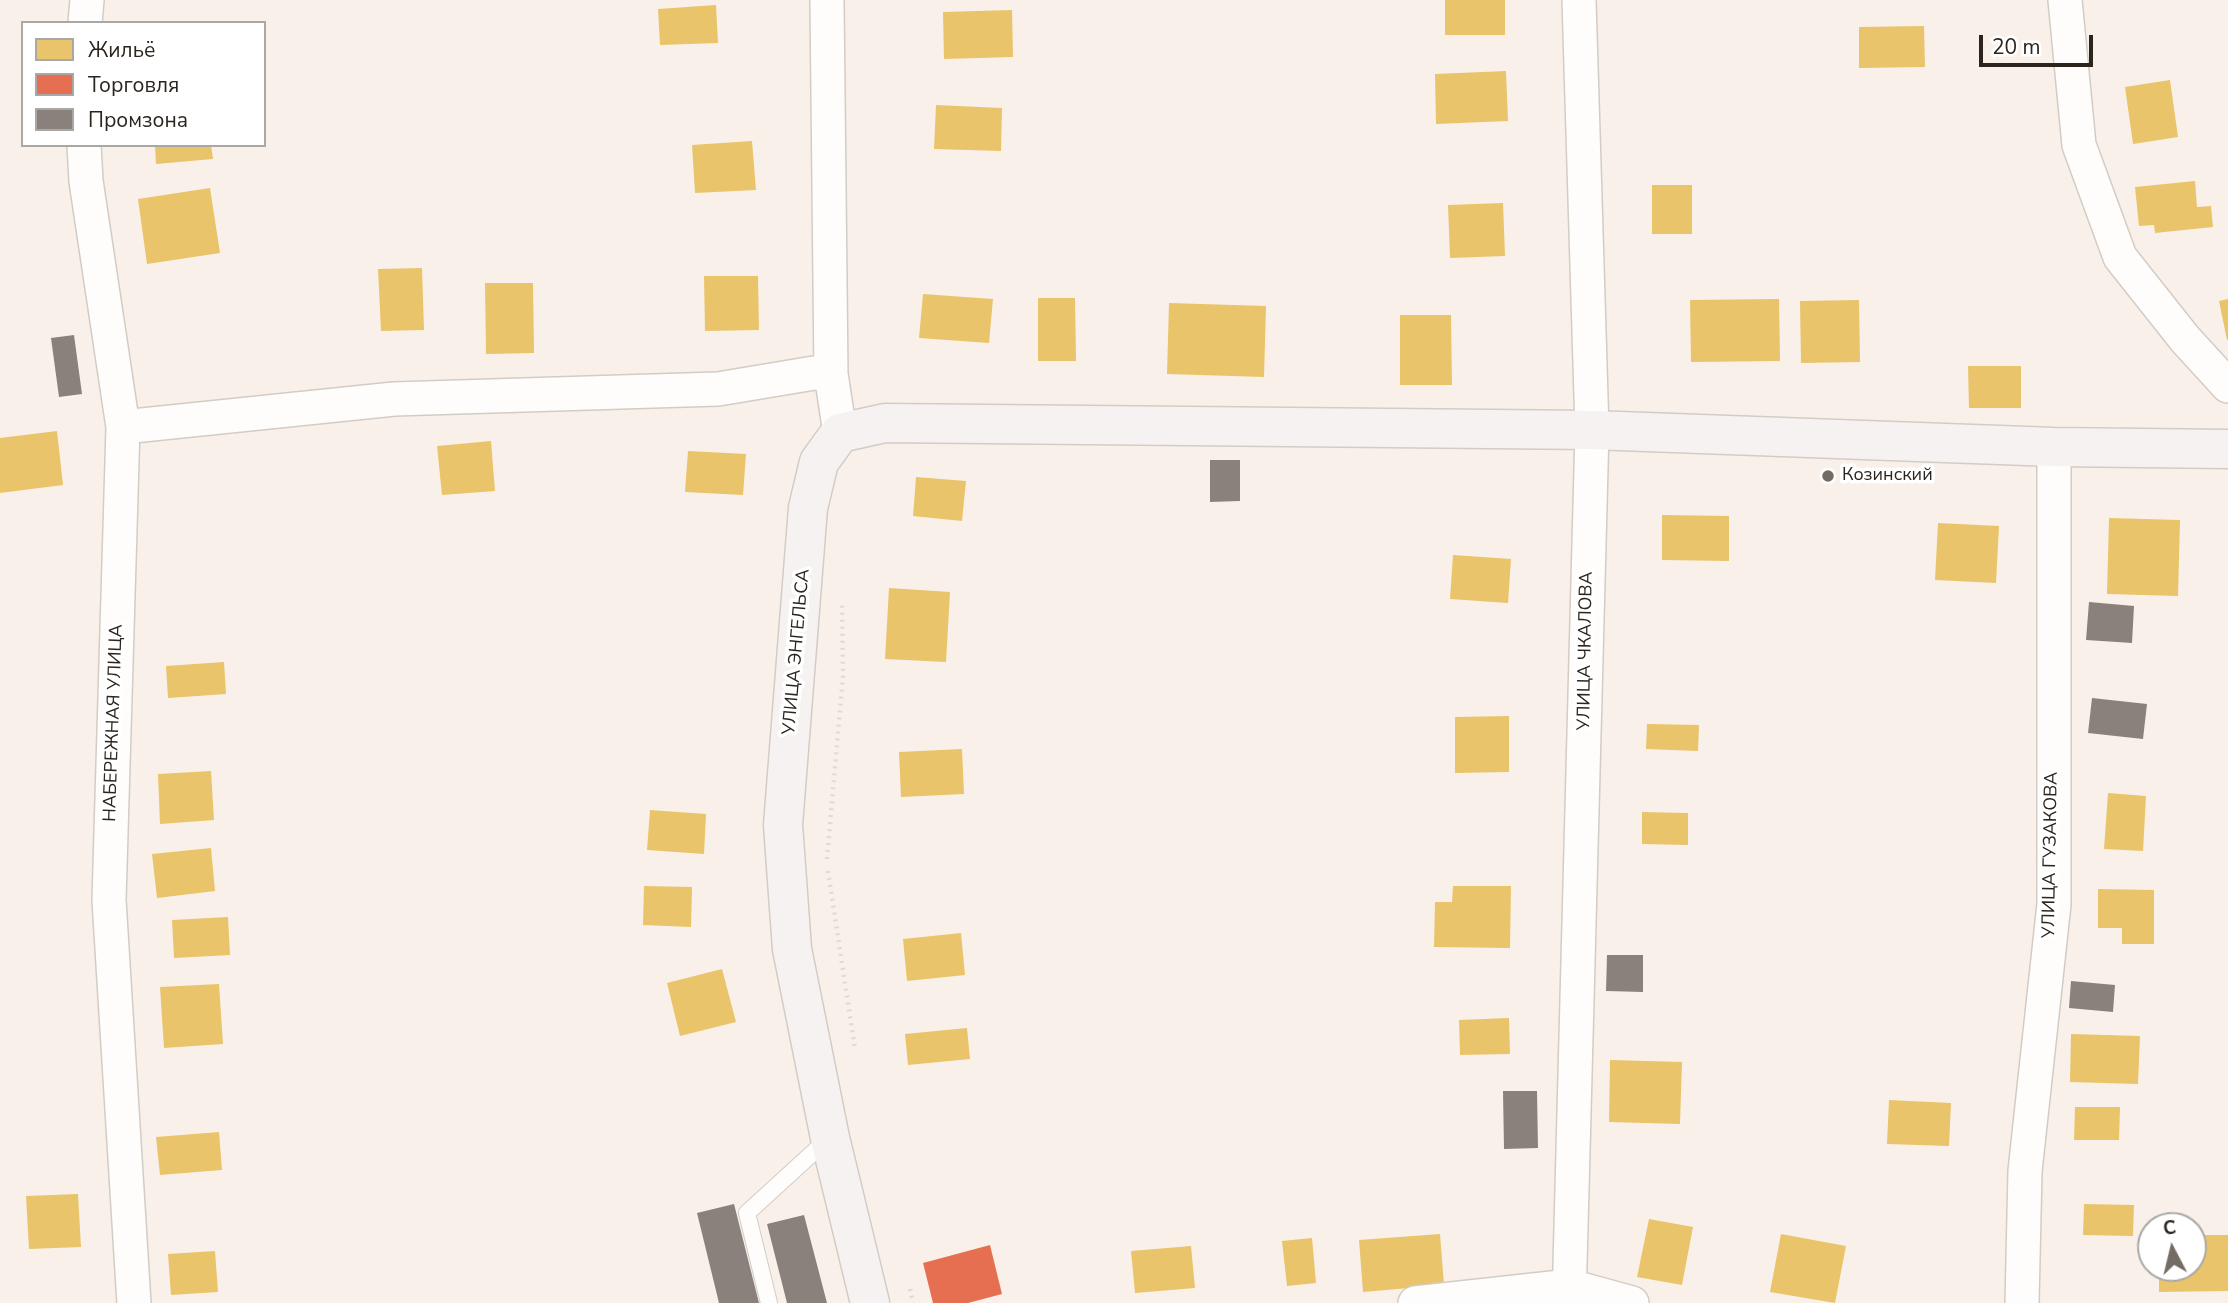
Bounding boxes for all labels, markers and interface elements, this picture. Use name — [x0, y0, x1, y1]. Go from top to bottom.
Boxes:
legend — [21, 21, 266, 147]
scale bar — [1983, 21, 2097, 65]
text: 20 m — [1992, 33, 2041, 61]
text: Жильё — [88, 36, 155, 64]
text: Торговля — [88, 71, 179, 99]
text: Промзона — [88, 106, 188, 134]
place label: Козинский — [1842, 465, 1933, 487]
marker: Козинский — [1820, 468, 1836, 484]
street label: УЛИЦА ЭНГЕЛЬСА — [779, 568, 815, 736]
street label: УЛИЦА ЧКАЛОВА — [1574, 571, 1598, 731]
street label: НАБЕРЕЖНАЯ УЛИЦА — [100, 624, 128, 822]
street label: УЛИЦА ГУЗАКОВА — [2039, 772, 2063, 938]
north arrow — [2137, 1212, 2207, 1282]
text: С — [2162, 1214, 2178, 1242]

